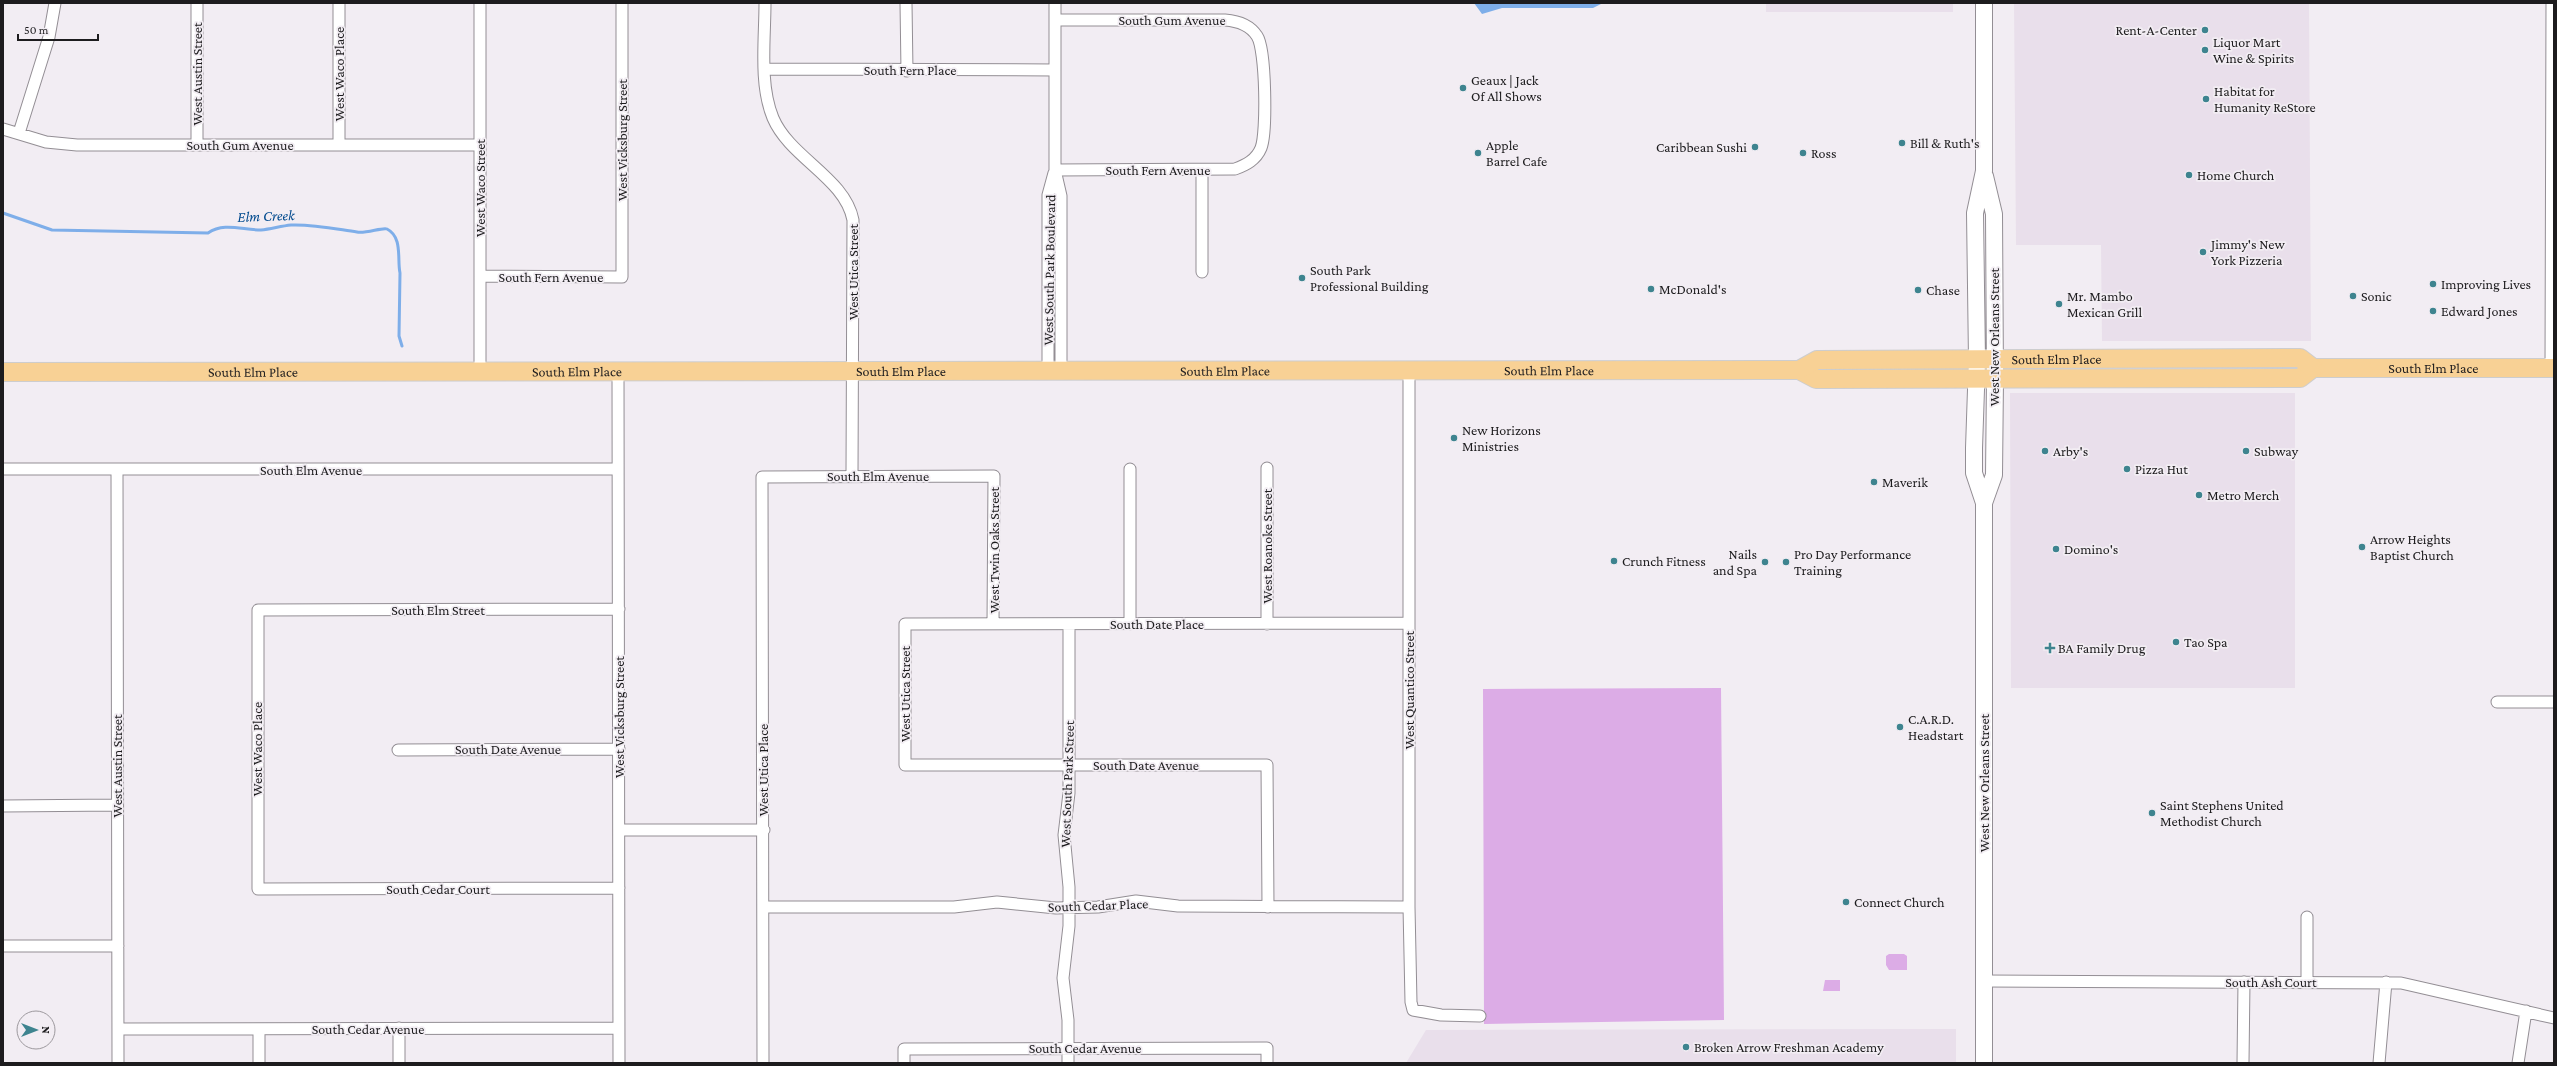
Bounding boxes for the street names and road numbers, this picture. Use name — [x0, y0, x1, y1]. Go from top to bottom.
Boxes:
street label: South Gum Avenue — [1118, 12, 1226, 28]
street label: West Austin Street — [189, 22, 205, 126]
street label: West Waco Place — [331, 27, 347, 121]
street label: South Fern Place — [864, 62, 956, 78]
street label: West Vicksburg Street — [614, 79, 630, 201]
street label: South Gum Avenue — [186, 137, 294, 153]
street label: West Waco Street — [472, 139, 488, 237]
street label: South Fern Avenue — [1106, 162, 1210, 178]
street label: West South Park Boulevard — [1040, 194, 1058, 346]
street label: West Utica Street — [845, 224, 861, 320]
street label: West New Orleans Street — [1986, 267, 2002, 406]
street label: South Fern Avenue — [499, 269, 603, 285]
street label: South Elm Place — [2011, 351, 2101, 367]
street label: South Elm Place — [2388, 360, 2478, 376]
street label: South Elm Place — [1504, 362, 1594, 378]
street label: South Elm Place — [532, 363, 622, 379]
street label: South Elm Place — [856, 363, 946, 379]
street label: South Elm Place — [1180, 363, 1270, 379]
street label: South Elm Place — [208, 364, 298, 380]
street label: South Elm Avenue — [260, 462, 362, 478]
street label: South Elm Avenue — [827, 468, 929, 484]
street label: West Twin Oaks Street — [986, 486, 1002, 613]
street label: West Roanoke Street — [1259, 488, 1275, 603]
street label: South Elm Street — [391, 602, 485, 618]
street label: South Date Place — [1110, 616, 1204, 632]
street label: West Quantico Street — [1401, 630, 1417, 749]
street label: West Utica Street — [897, 646, 913, 742]
street label: West Vicksburg Street — [611, 656, 627, 778]
street label: West Waco Place — [249, 702, 265, 796]
street label: West New Orleans Street — [1976, 713, 1992, 852]
street label: West Austin Street — [109, 714, 125, 818]
street label: West South Park Street — [1057, 720, 1077, 848]
street label: West Utica Place — [755, 724, 771, 816]
street label: South Date Avenue — [455, 741, 561, 757]
street label: South Date Avenue — [1093, 757, 1199, 773]
street label: South Cedar Court — [386, 881, 490, 897]
street label: South Cedar Place — [1047, 895, 1149, 915]
street label: South Ash Court — [2225, 974, 2317, 990]
street label: South Cedar Avenue — [312, 1021, 424, 1037]
street label: South Cedar Avenue — [1029, 1040, 1141, 1056]

